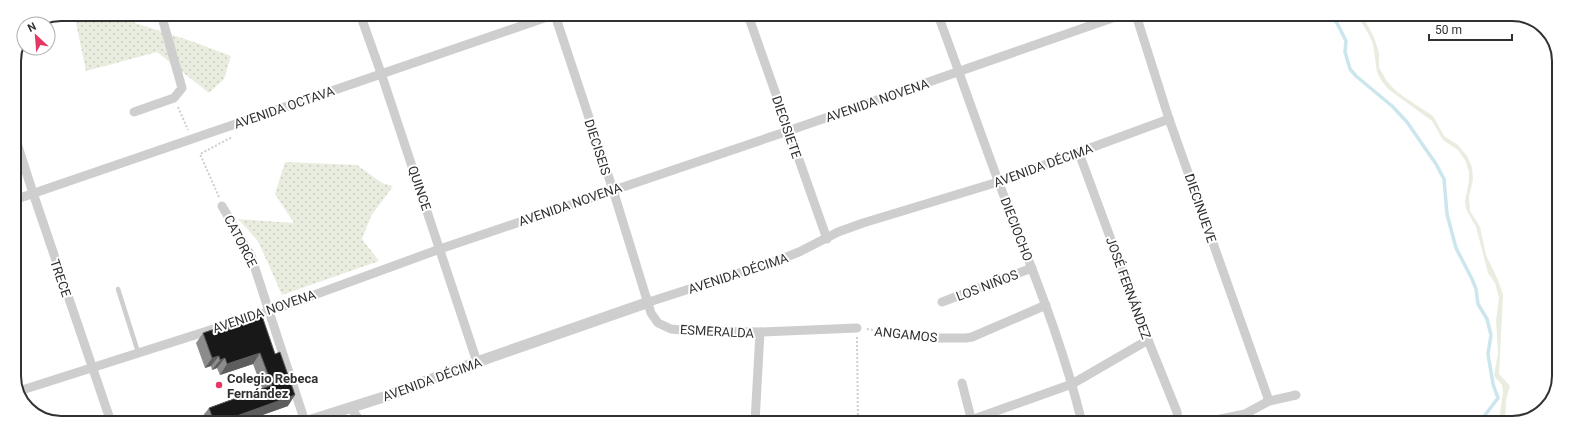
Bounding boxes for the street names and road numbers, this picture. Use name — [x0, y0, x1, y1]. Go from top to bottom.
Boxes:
street label: AVENIDA NOVENA — [824, 76, 931, 125]
street label: AVENIDA OCTAVA — [232, 83, 337, 132]
street label: DIECISIETE — [769, 94, 804, 161]
street label: DIECISEIS — [581, 117, 614, 177]
street label: AVENIDA DÉCIMA — [992, 140, 1095, 190]
street label: QUINCE — [405, 164, 434, 212]
street label: DIECINUEVE — [1182, 172, 1219, 245]
street label: AVENIDA NOVENA — [517, 180, 624, 229]
street label: DIECIOCHO — [998, 195, 1036, 263]
street label: CATORCE — [221, 213, 260, 270]
street label: JOSÉ FERNÁNDEZ — [1103, 235, 1154, 342]
street label: AVENIDA DÉCIMA — [686, 250, 791, 297]
street label: TRECE — [47, 257, 74, 299]
street label: LOS NIÑOS — [954, 266, 1021, 304]
street label: AVENIDA NOVENA — [211, 287, 318, 336]
street label: ESMERALDA — [680, 322, 755, 341]
street label: ANGAMOS — [874, 324, 938, 345]
street label: AVENIDA DÉCIMA — [381, 354, 484, 404]

